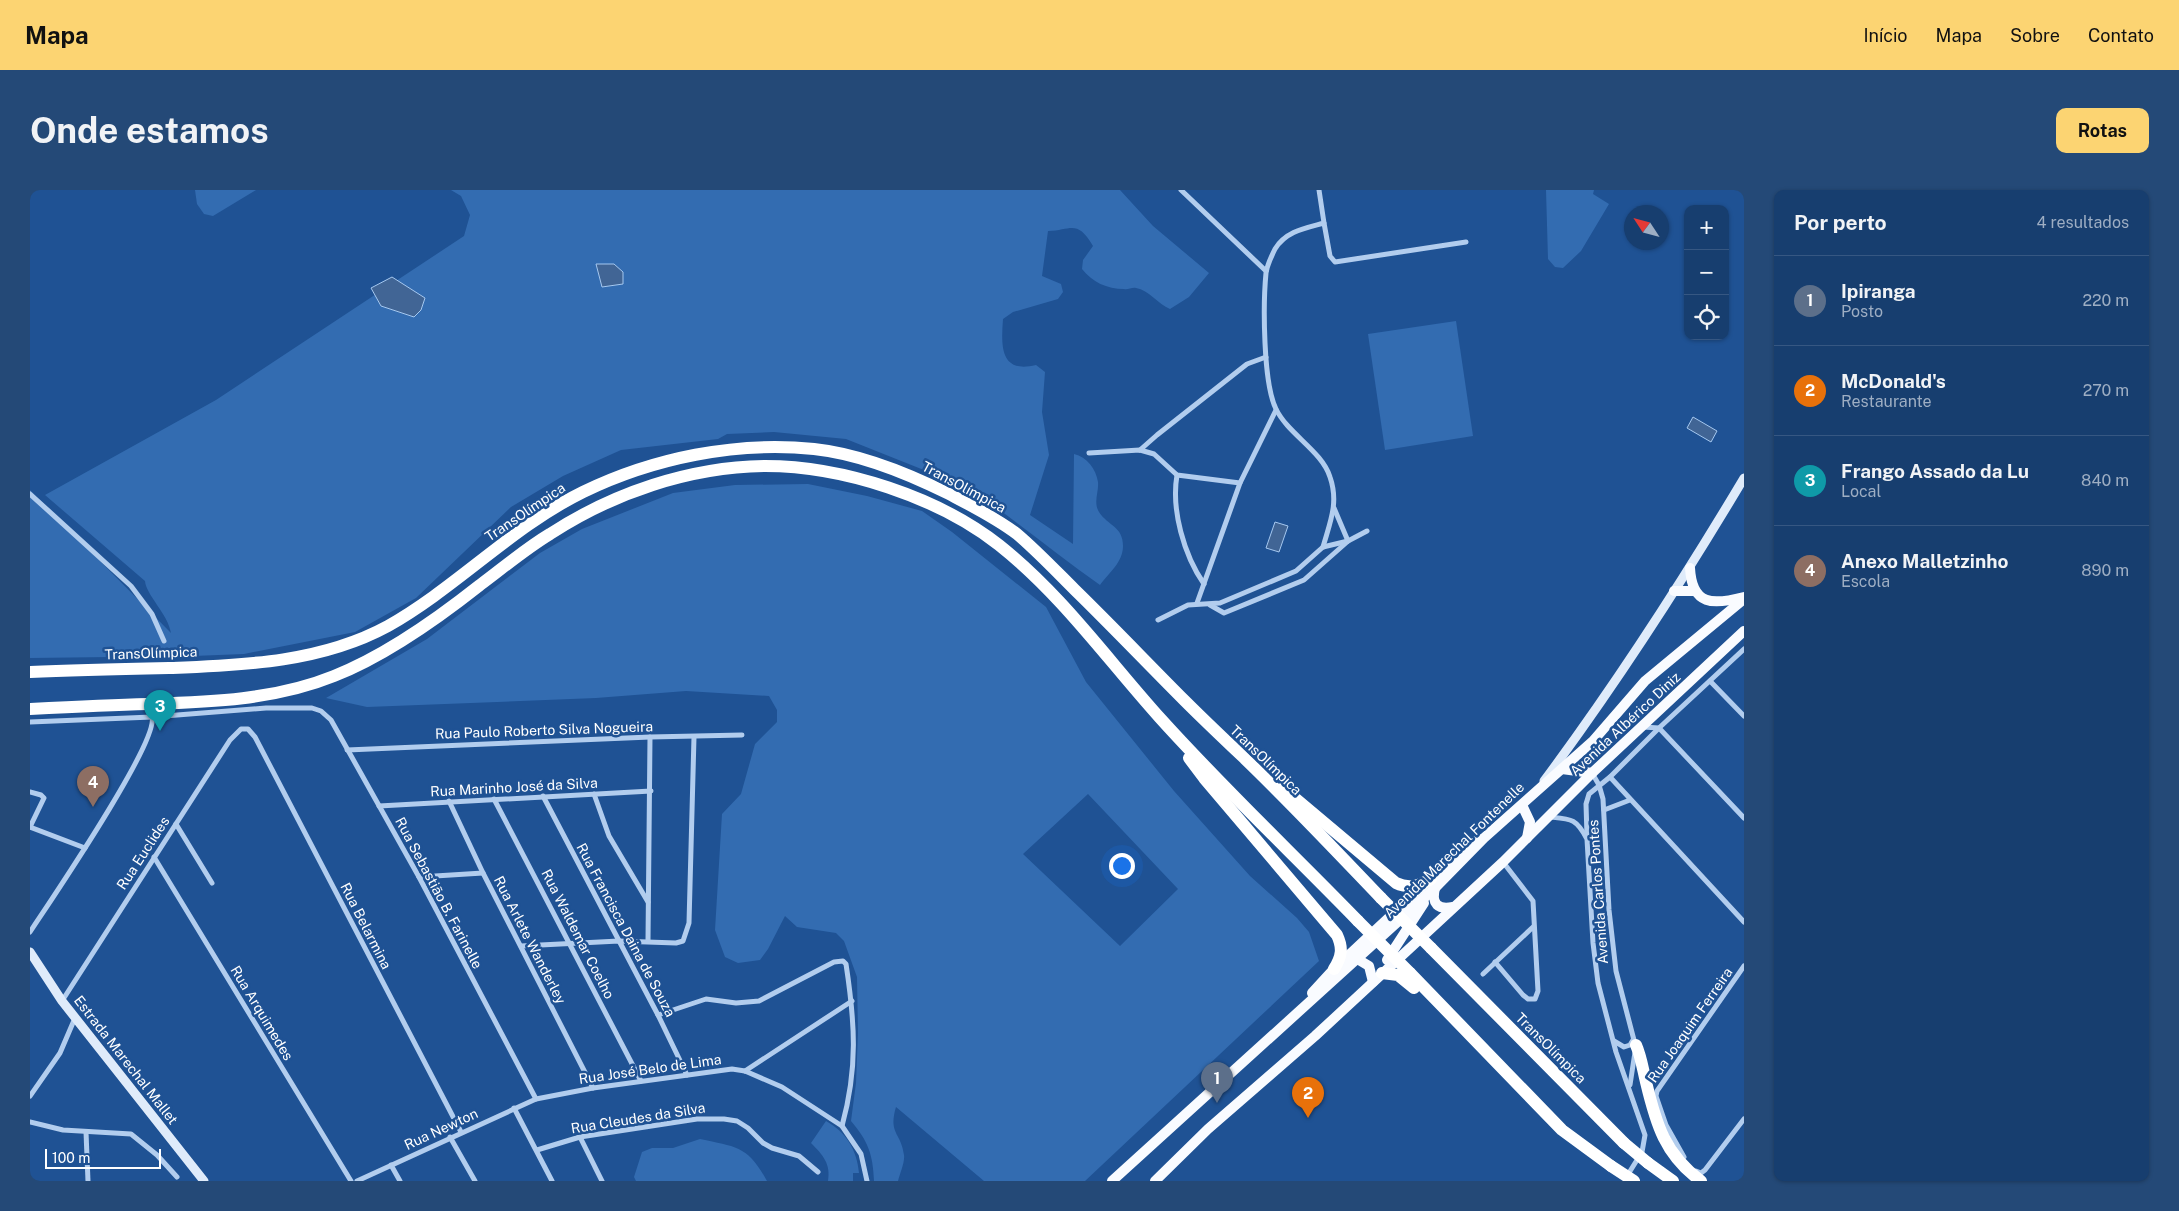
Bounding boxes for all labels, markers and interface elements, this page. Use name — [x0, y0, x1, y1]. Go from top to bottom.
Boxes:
text: Mapa — [25, 21, 89, 49]
text: Início — [1863, 25, 1908, 46]
text: Mapa — [1936, 25, 1982, 46]
text: Sobre — [2010, 25, 2060, 46]
text: Contato — [2088, 25, 2154, 46]
button: Rotas — [2056, 108, 2149, 153]
text: Onde estamos — [30, 110, 269, 151]
north arrow — [1624, 205, 1669, 250]
map controls — [1684, 205, 1729, 340]
button: + — [1684, 205, 1729, 250]
text: Por perto — [1794, 210, 1887, 235]
text: 4 resultados — [2037, 213, 2129, 232]
button: − — [1684, 250, 1729, 295]
text: Ipiranga — [1841, 280, 1916, 302]
text: 1 — [1807, 291, 1813, 310]
text: 220 m — [2082, 291, 2129, 310]
button: locate — [1684, 295, 1729, 340]
text: Posto — [1841, 302, 1883, 321]
text: McDonald's — [1841, 370, 1946, 392]
text: 2 — [1805, 381, 1815, 400]
text: 270 m — [2083, 381, 2129, 400]
text: Restaurante — [1841, 392, 1932, 411]
street label: TransOlímpica — [919, 458, 1009, 516]
text: Frango Assado da Lu — [1841, 460, 2029, 482]
text: 3 — [1805, 471, 1815, 490]
text: 840 m — [2081, 471, 2129, 490]
street label: TransOlímpica — [482, 479, 568, 545]
text: Local — [1841, 482, 1881, 501]
text: Anexo Malletzinho — [1841, 550, 2008, 572]
text: 4 — [1805, 561, 1815, 580]
text: 890 m — [2081, 561, 2129, 580]
text: Escola — [1841, 572, 1890, 591]
street label: TransOlímpica — [104, 643, 198, 663]
street label: Avenida Albérico Diniz — [1567, 669, 1684, 779]
pin: 3 — [144, 690, 176, 731]
street label: Rua Paulo Roberto Silva Nogueira — [435, 718, 653, 742]
street label: TransOlímpica — [1227, 722, 1305, 798]
pin: 4 — [77, 766, 109, 807]
street label: Rua Marinho José da Silva — [430, 775, 598, 799]
street label: Avenida Marechal Fontenelle — [1381, 779, 1527, 921]
street label: Rua Euclides — [113, 813, 173, 893]
street label: Rua Sebastião B. Farinelle — [392, 814, 486, 972]
street label: Avenida Carlos Pontes — [1585, 819, 1611, 965]
street label: Rua Francisca Daina de Souza — [573, 840, 679, 1020]
your location — [1109, 853, 1135, 879]
street label: Rua Waldemar Coelho — [538, 867, 618, 1002]
street label: Rua Arlete Wanderley — [491, 873, 569, 1007]
street label: Rua Belarmina — [337, 880, 395, 972]
street label: Rua Arquimedes — [227, 963, 297, 1063]
street label: Rua Joaquim Ferreira — [1644, 964, 1736, 1086]
street label: Estrada Marechal Mallet — [71, 993, 181, 1127]
street label: TransOlímpica — [1512, 1009, 1590, 1087]
street label: Rua José Belo de Lima — [578, 1051, 722, 1087]
pin: 1 — [1201, 1062, 1233, 1103]
pin: 2 — [1292, 1077, 1324, 1118]
street label: Rua Cleudes da Silva — [570, 1099, 706, 1137]
street label: Rua Newton — [402, 1105, 480, 1153]
scale bar — [45, 1146, 161, 1169]
text: 100 m — [52, 1150, 90, 1166]

